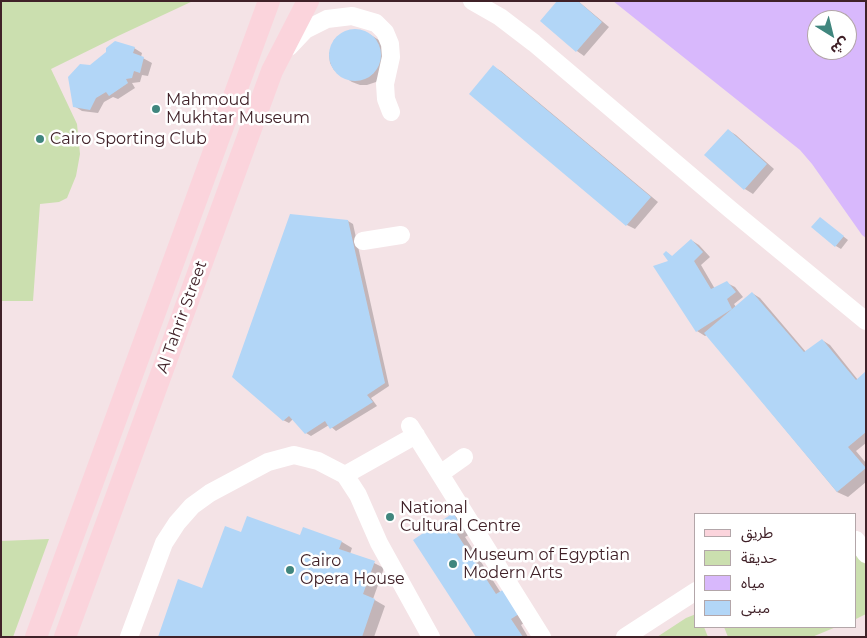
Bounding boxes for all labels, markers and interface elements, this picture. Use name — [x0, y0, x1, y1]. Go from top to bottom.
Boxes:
north arrow — [807, 10, 857, 60]
text: ش — [827, 33, 853, 59]
place label: Mahmoud Mukhtar Museum — [166, 90, 310, 128]
marker: Mahmoud Mukhtar Museum — [150, 103, 162, 115]
place label: Cairo Sporting Club — [50, 129, 207, 149]
marker: Cairo Sporting Club — [34, 133, 46, 145]
street label: Al Tahrir Street — [153, 258, 211, 376]
place label: National Cultural Centre — [400, 498, 521, 536]
marker: National Cultural Centre — [384, 511, 396, 523]
legend — [694, 513, 857, 628]
text: طريق — [741, 523, 773, 542]
place label: Museum of Egyptian Modern Arts — [463, 545, 630, 583]
text: حديقة — [741, 548, 777, 567]
place label: Cairo Opera House — [300, 551, 405, 589]
marker: Museum of Egyptian Modern Arts — [447, 558, 459, 570]
marker: Cairo Opera House — [284, 564, 296, 576]
text: مياه — [741, 573, 765, 592]
text: مبنى — [741, 598, 770, 617]

